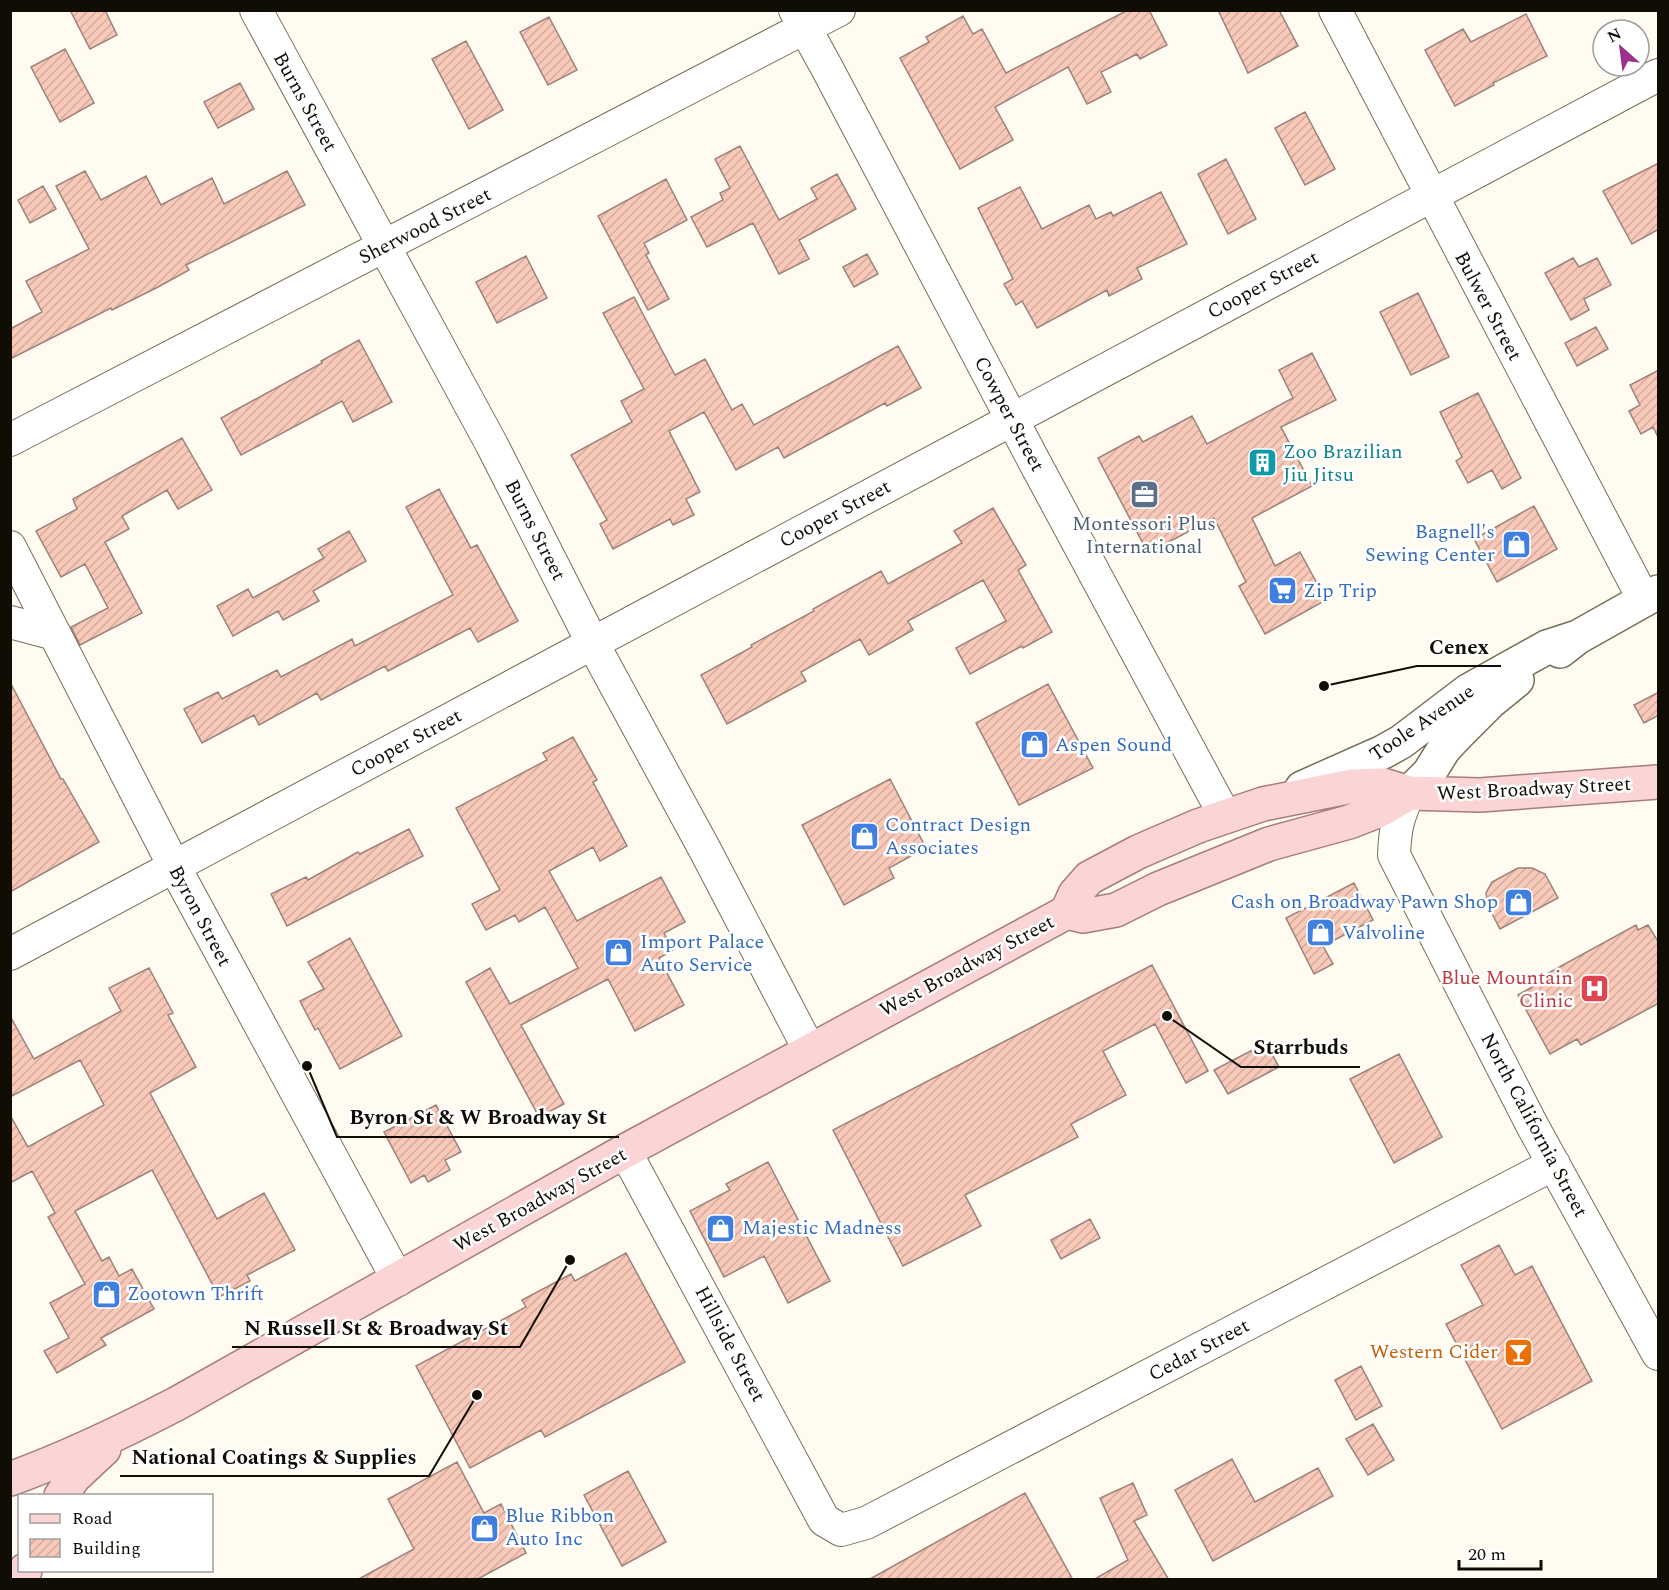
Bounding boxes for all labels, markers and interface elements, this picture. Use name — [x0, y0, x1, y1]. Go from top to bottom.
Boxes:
north arrow — [1591, 18, 1651, 78]
text: N — [1603, 22, 1626, 49]
street label: Burns Street — [265, 47, 345, 157]
street label: Sherwood Street — [353, 180, 497, 272]
street label: Cooper Street — [1202, 243, 1324, 327]
street label: Bulwer Street — [1446, 246, 1530, 366]
street label: Cowper Street — [966, 351, 1052, 477]
place label: Zoo Brazilian Jiu Jitsu — [1283, 437, 1403, 490]
building icon: Zoo Brazilian Jiu Jitsu — [1246, 447, 1278, 479]
street label: Cooper Street — [774, 472, 896, 556]
street label: Burns Street — [497, 474, 573, 586]
office icon: Montessori Plus International — [1128, 478, 1160, 510]
place label: Montessori Plus International — [1072, 509, 1216, 562]
place label: Bagnell's Sewing Center — [1365, 517, 1495, 570]
shop icon: Bagnell's Sewing Center — [1500, 528, 1532, 560]
supermarket icon: Zip Trip — [1266, 575, 1298, 607]
place label: Zip Trip — [1303, 576, 1377, 606]
callout: Cenex — [1417, 627, 1501, 666]
text: Cenex — [1429, 632, 1489, 664]
street label: Toole Avenue — [1364, 677, 1480, 769]
street label: Cooper Street — [345, 701, 467, 785]
shop icon: Aspen Sound — [1018, 729, 1050, 761]
place label: Aspen Sound — [1055, 730, 1172, 760]
street label: West Broadway Street — [1436, 769, 1632, 809]
place label: Contract Design Associates — [885, 810, 1031, 863]
shop icon: Contract Design Associates — [848, 820, 880, 852]
street label: Byron Street — [161, 860, 239, 972]
shop icon: Cash on Broadway Pawn Shop — [1503, 886, 1535, 918]
place label: Cash on Broadway Pawn Shop — [1230, 887, 1498, 917]
street label: West Broadway Street — [874, 907, 1060, 1025]
shop icon: Valvoline — [1305, 917, 1337, 949]
place label: Valvoline — [1342, 918, 1425, 948]
place label: Import Palace Auto Service — [640, 927, 764, 980]
shop icon: Import Palace Auto Service — [603, 937, 635, 969]
place label: Blue Mountain Clinic — [1441, 963, 1573, 1016]
hospital icon: Blue Mountain Clinic — [1578, 973, 1610, 1005]
street label: North California Street — [1473, 1027, 1595, 1223]
callout: Starrbuds — [1241, 1028, 1360, 1067]
text: Starrbuds — [1254, 1032, 1348, 1064]
callout: Byron St & W Broadway St — [337, 1098, 619, 1137]
text: Byron St & W Broadway St — [349, 1102, 607, 1134]
street label: West Broadway Street — [448, 1140, 632, 1260]
shop icon: Majestic Madness — [705, 1212, 737, 1244]
place label: Majestic Madness — [742, 1213, 902, 1243]
shop icon: Zootown Thrift — [90, 1278, 122, 1310]
place label: Zootown Thrift — [127, 1279, 264, 1309]
street label: Hillside Street — [687, 1281, 773, 1407]
callout: N Russell St & Broadway St — [232, 1308, 520, 1347]
street label: Cedar Street — [1143, 1311, 1255, 1389]
text: N Russell St & Broadway St — [244, 1313, 508, 1345]
bar icon: Western Cider — [1503, 1336, 1535, 1368]
place label: Western Cider — [1370, 1337, 1498, 1367]
callout: National Coatings & Supplies — [120, 1437, 429, 1476]
text: National Coatings & Supplies — [131, 1442, 417, 1474]
legend — [18, 1494, 213, 1572]
place label: Blue Ribbon Auto Inc — [505, 1501, 614, 1554]
text: Road — [72, 1505, 113, 1532]
shop icon: Blue Ribbon Auto Inc — [468, 1512, 500, 1544]
scale bar — [1459, 1533, 1542, 1571]
text: Building — [72, 1535, 141, 1562]
text: 20 m — [1468, 1541, 1506, 1568]

